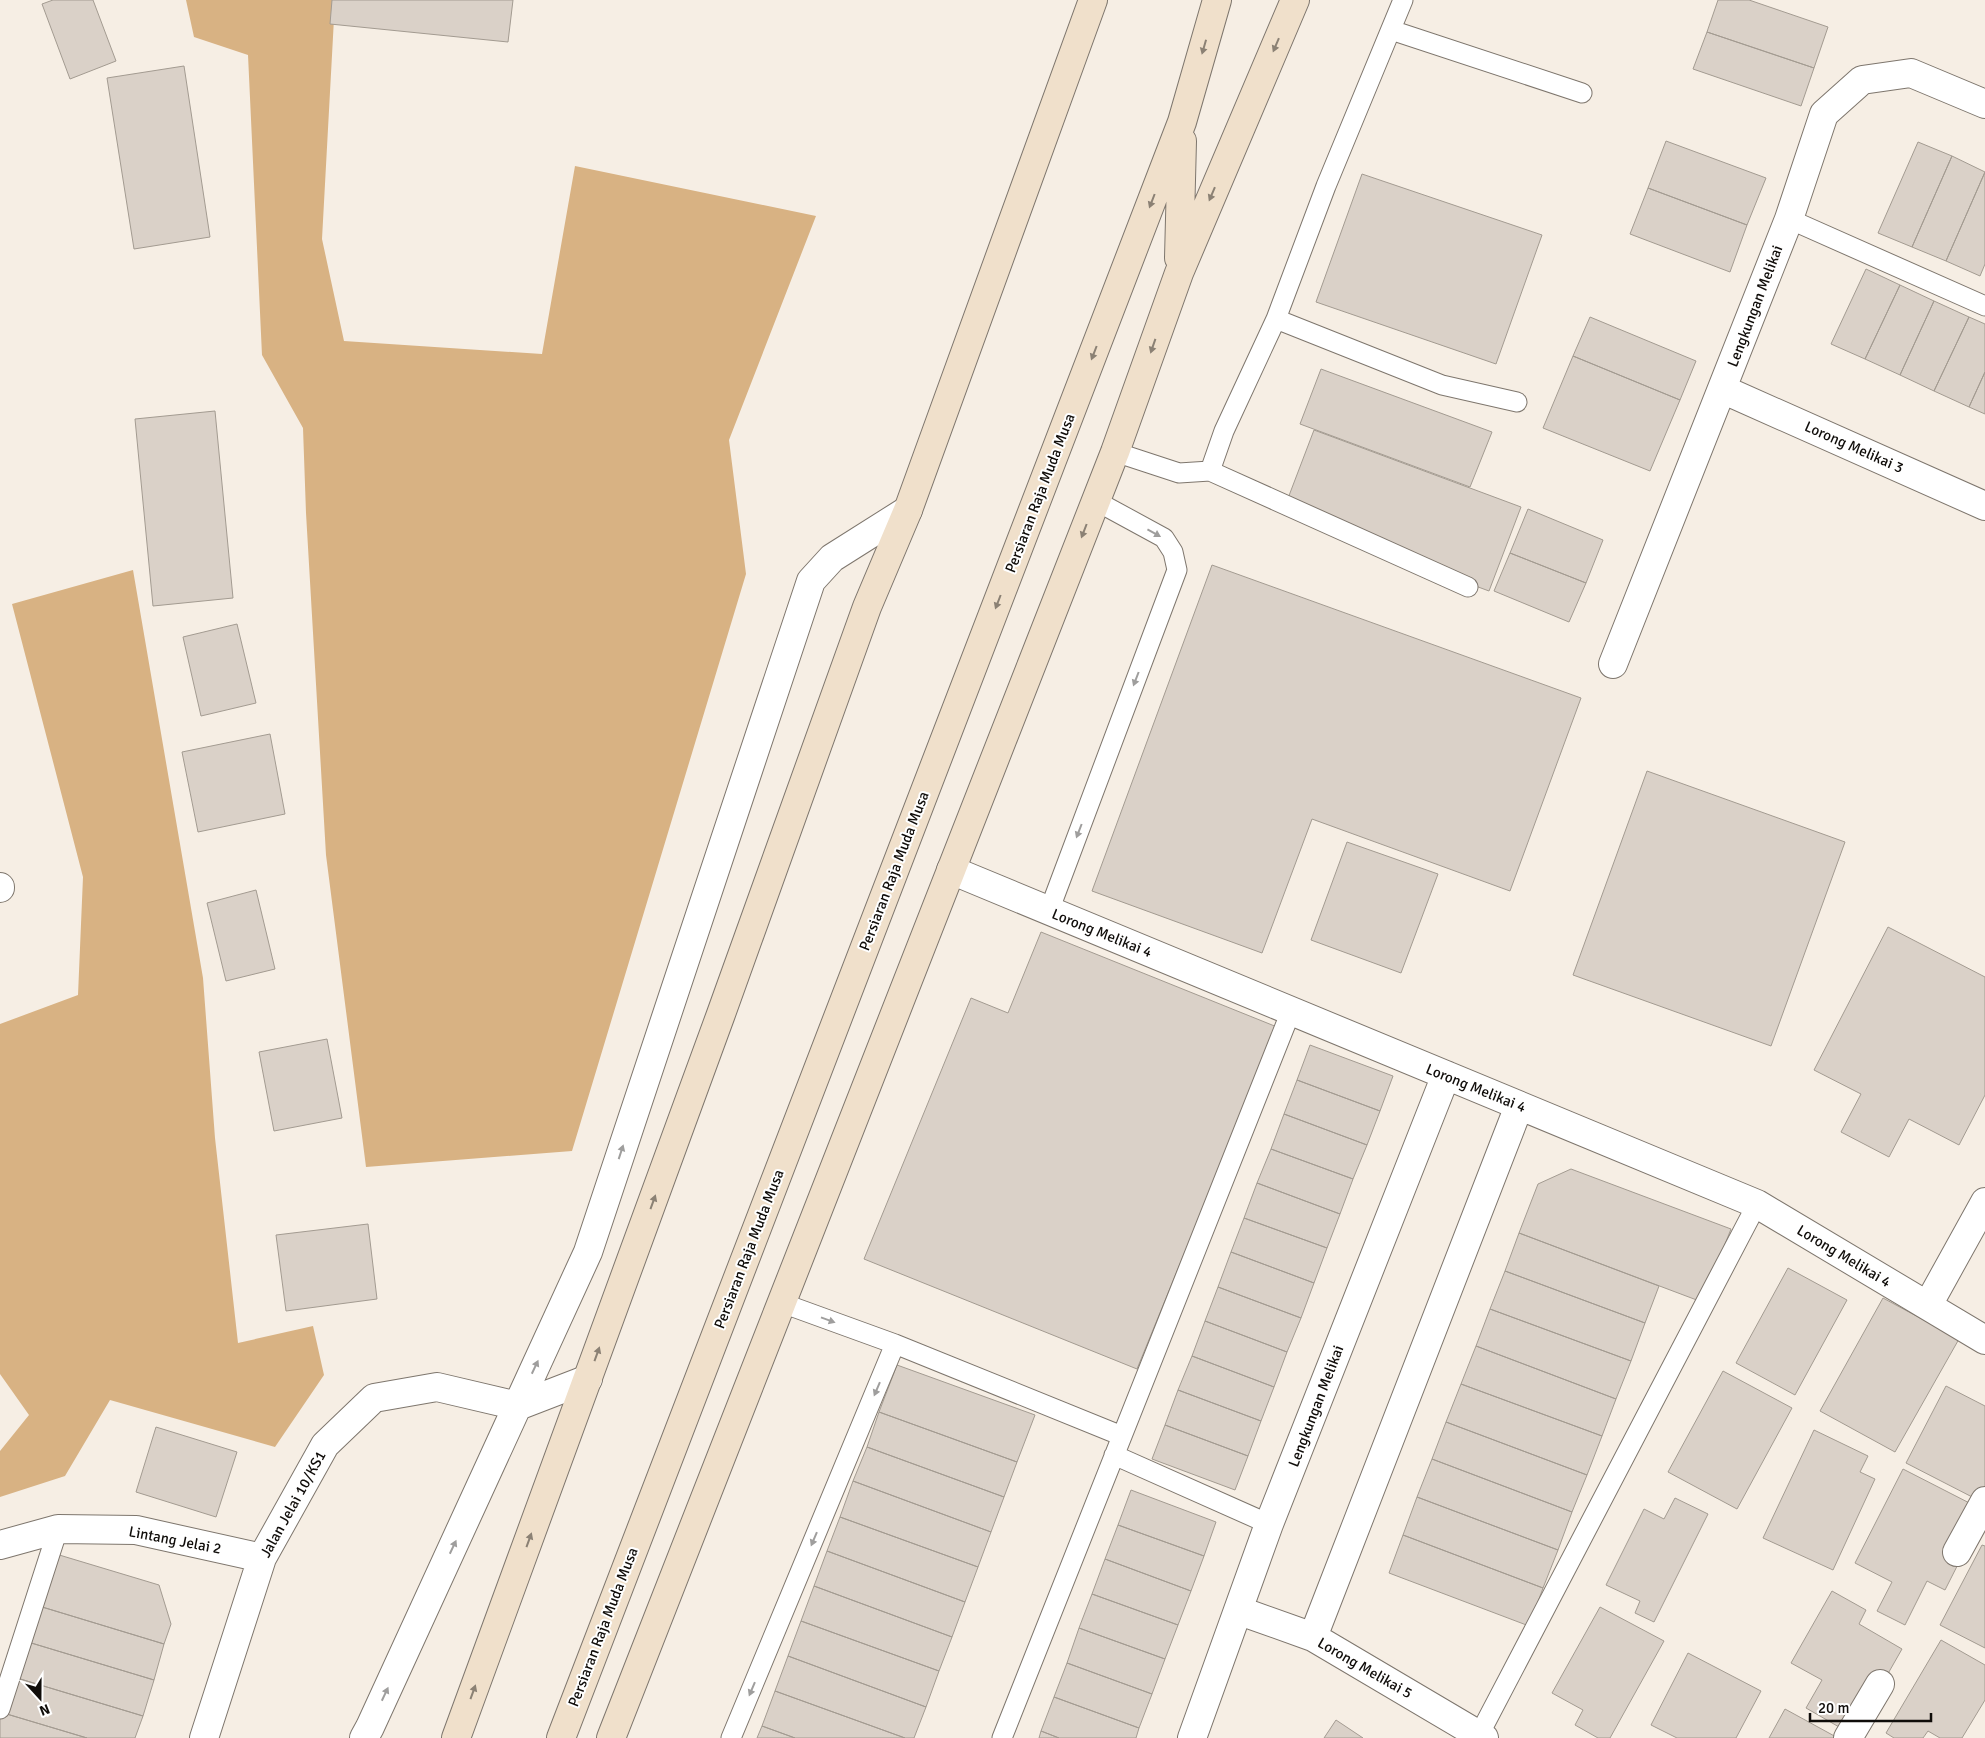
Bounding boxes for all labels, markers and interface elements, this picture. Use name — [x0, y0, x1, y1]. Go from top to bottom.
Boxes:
one-way arrow — [1271, 38, 1279, 52]
one-way arrow — [1199, 40, 1207, 55]
one-way arrow — [1207, 187, 1215, 201]
one-way arrow — [1148, 194, 1156, 209]
street label: Lengkungan Melikai — [1723, 243, 1787, 369]
one-way arrow — [1149, 338, 1156, 353]
one-way arrow — [1090, 345, 1097, 360]
street label: Persiaran Raja Muda Musa — [1001, 411, 1079, 575]
street label: Lorong Melikai 3 — [1802, 417, 1906, 477]
one-way arrow — [1080, 524, 1088, 538]
one-way arrow — [1148, 528, 1161, 537]
one-way arrow — [994, 595, 1002, 610]
one-way arrow — [1132, 672, 1140, 687]
street label: Persiaran Raja Muda Musa — [855, 789, 933, 953]
one-way arrow — [1075, 824, 1083, 839]
street label: Lorong Melikai 4 — [1049, 905, 1155, 961]
street label: Lorong Melikai 4 — [1423, 1060, 1529, 1116]
one-way arrow — [618, 1144, 626, 1159]
street label: Persiaran Raja Muda Musa — [710, 1167, 788, 1331]
one-way arrow — [650, 1194, 657, 1209]
street label: Lorong Melikai 4 — [1794, 1221, 1894, 1291]
one-way arrow — [821, 1316, 836, 1324]
street label: Lengkungan Melikai — [1284, 1343, 1348, 1469]
one-way arrow — [593, 1346, 601, 1361]
one-way arrow — [532, 1360, 540, 1374]
one-way arrow — [872, 1382, 880, 1397]
street label: Jalan Jelai 10/KS1 — [256, 1448, 330, 1560]
street label: Lintang Jelai 2 — [127, 1522, 223, 1558]
one-way arrow — [526, 1532, 533, 1547]
one-way arrow — [810, 1532, 817, 1547]
one-way arrow — [449, 1540, 457, 1554]
street label: Persiaran Raja Muda Musa — [564, 1545, 642, 1709]
street label: Lorong Melikai 5 — [1314, 1634, 1416, 1702]
north arrow — [15, 1673, 65, 1723]
one-way arrow — [747, 1682, 755, 1697]
one-way arrow — [469, 1684, 477, 1699]
one-way arrow — [381, 1687, 390, 1702]
scale bar — [1810, 1690, 1931, 1722]
text: 20 m — [1818, 1699, 1849, 1717]
text: N — [37, 1700, 52, 1719]

